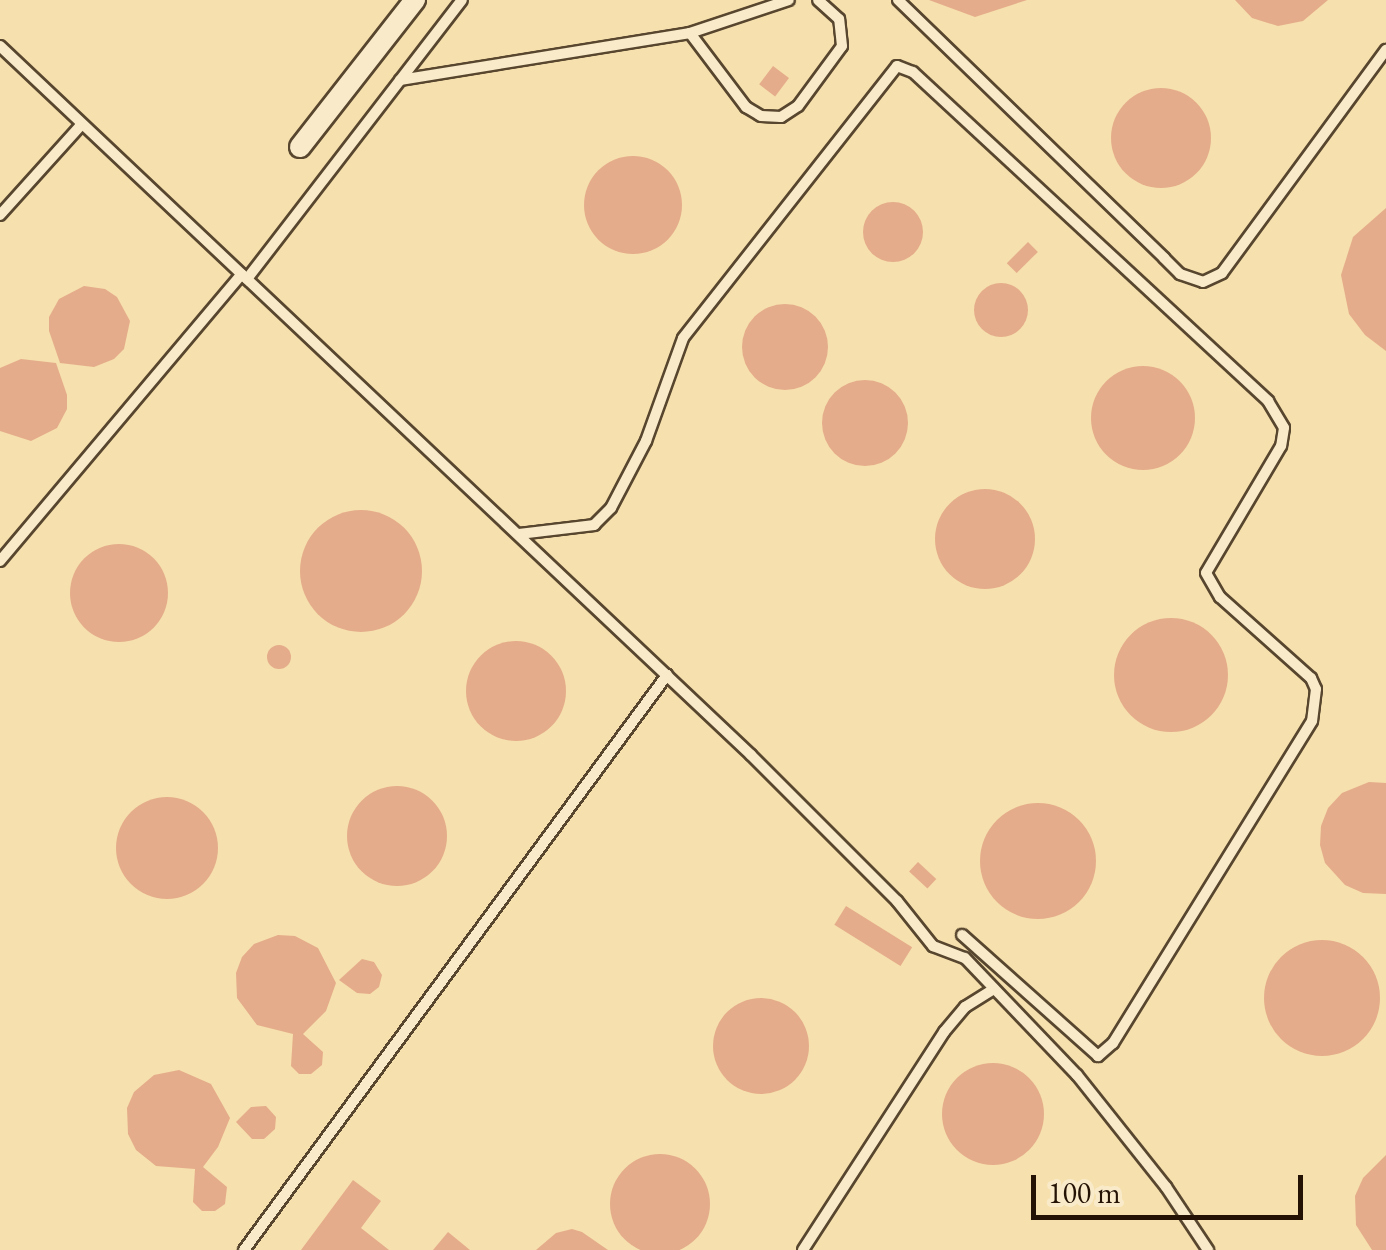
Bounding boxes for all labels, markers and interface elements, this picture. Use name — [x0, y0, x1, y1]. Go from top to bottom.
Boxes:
scale bar — [1036, 1155, 1308, 1217]
text: 100 m — [1048, 1173, 1121, 1212]

